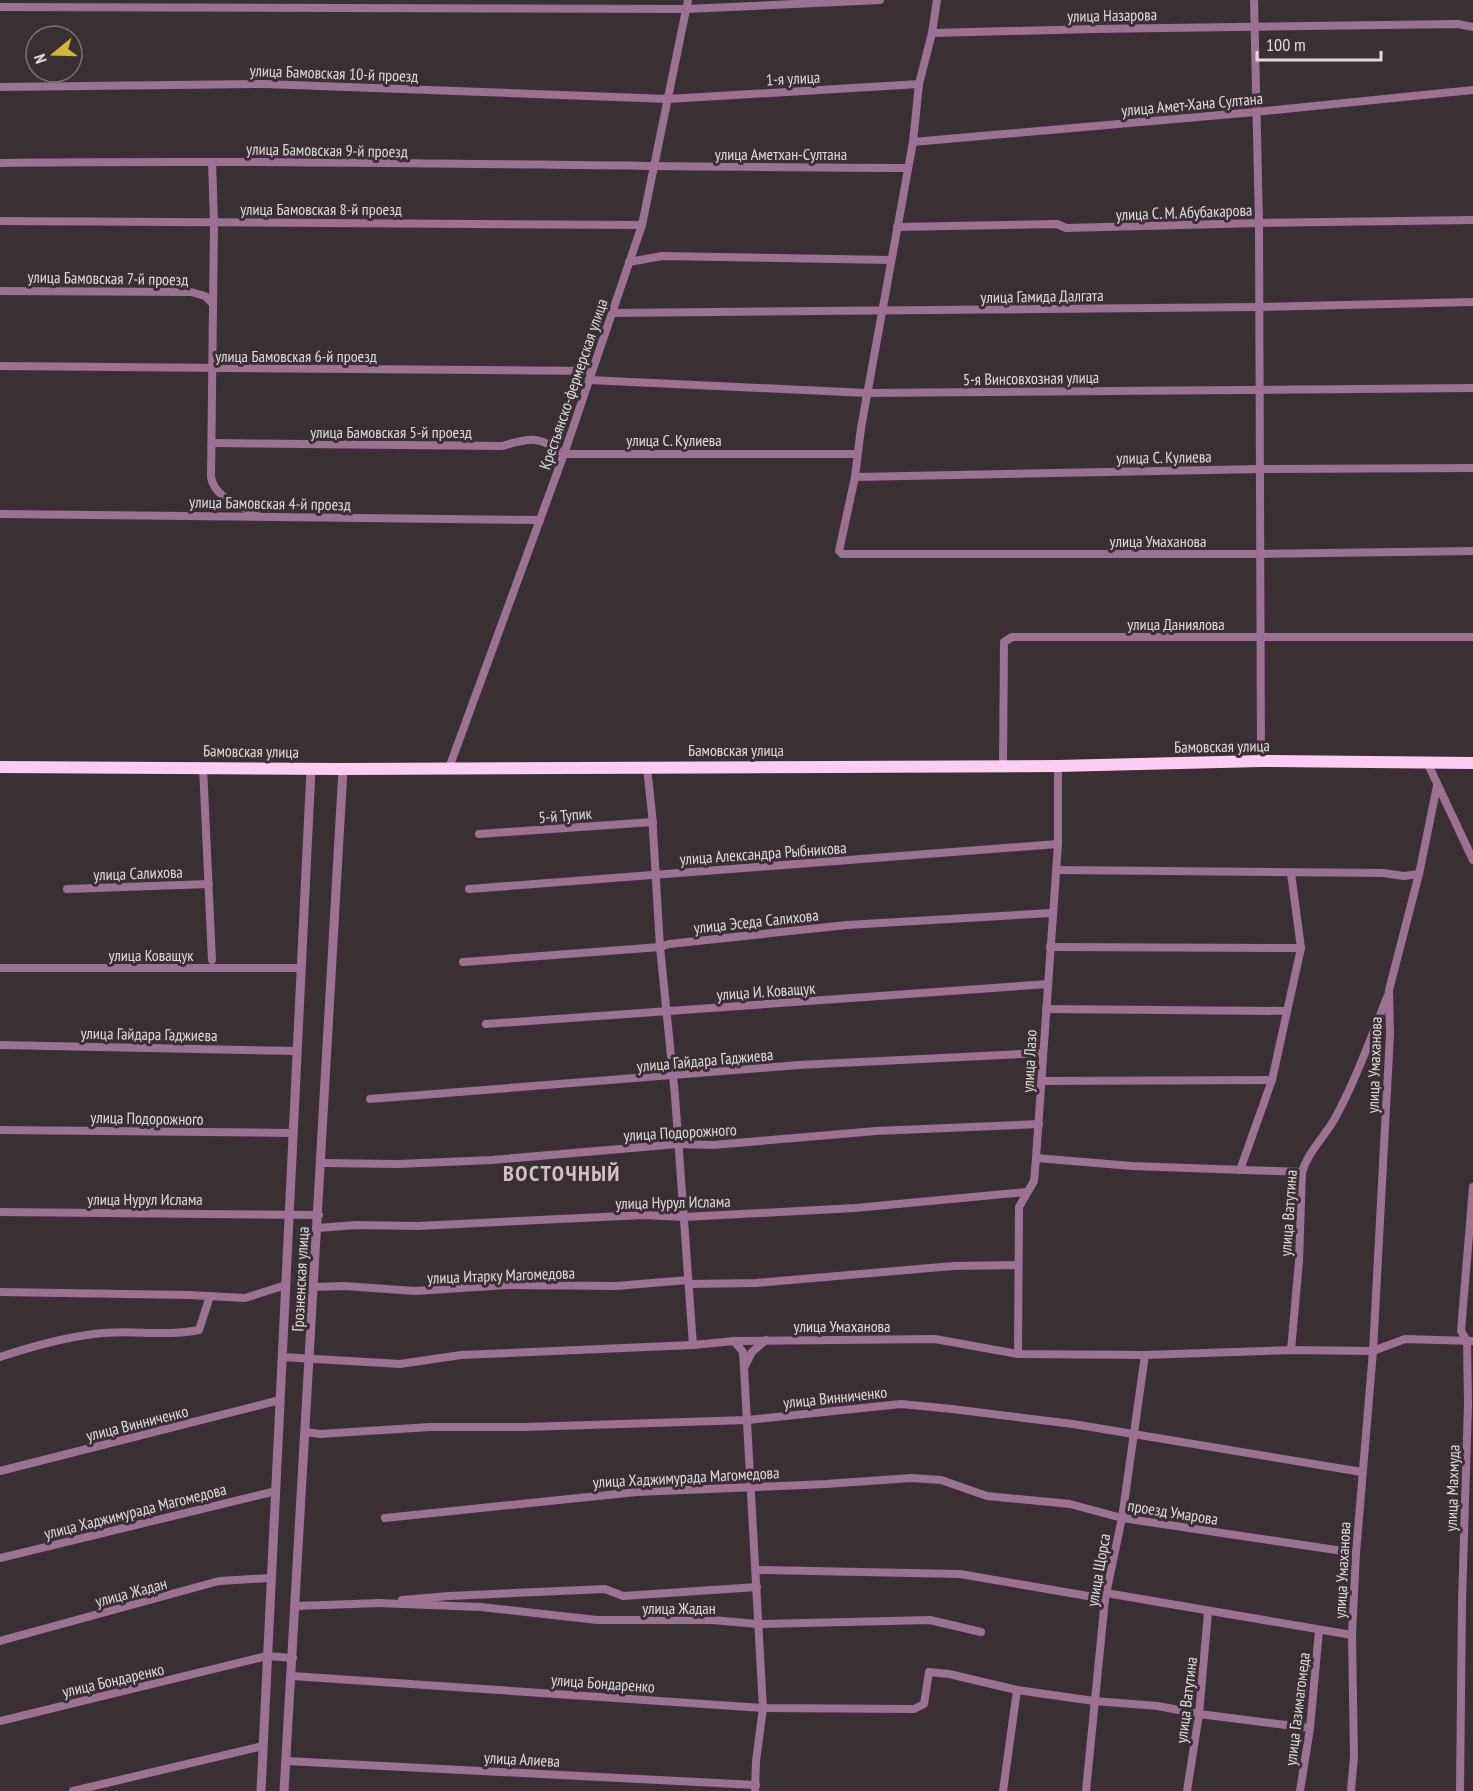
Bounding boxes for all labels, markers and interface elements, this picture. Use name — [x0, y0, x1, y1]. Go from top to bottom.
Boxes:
street label: улица Назарова — [1067, 4, 1157, 26]
north arrow — [24, 24, 84, 84]
scale bar — [1257, 24, 1382, 62]
text: 100 m — [1266, 33, 1306, 56]
text: N — [29, 52, 51, 66]
street label: улица Бамовская 10-й проезд — [249, 60, 419, 86]
street label: 1-я улица — [765, 67, 821, 89]
street label: улица Амет-Хана Султана — [1120, 88, 1264, 120]
street label: улица Бамовская 9-й проезд — [246, 139, 408, 161]
street label: улица Аметхан-Султана — [715, 144, 847, 164]
street label: улица Бамовская 8-й проезд — [240, 199, 402, 219]
street label: улица С. М. Абубакарова — [1115, 200, 1253, 224]
street label: улица Бамовская 7-й проезд — [27, 267, 189, 289]
street label: улица Гамида Далгата — [980, 285, 1104, 307]
street label: Крестьянско-фермерская улица — [534, 296, 612, 472]
street label: улица Бамовская 6-й проезд — [215, 346, 377, 366]
street label: 5-я Винсовхозная улица — [963, 367, 1099, 389]
street label: улица Бамовская 5-й проезд — [310, 422, 472, 442]
street label: улица С. Кулиева — [626, 430, 722, 450]
street label: улица С. Кулиева — [1116, 446, 1212, 468]
street label: улица Бамовская 4-й проезд — [189, 492, 351, 514]
street label: улица Умаханова — [1110, 531, 1206, 551]
street label: улица Даниялова — [1127, 614, 1225, 634]
street label: Бамовская улица — [1174, 735, 1270, 757]
street label: Бамовская улица — [203, 740, 299, 762]
street label: Бамовская улица — [688, 740, 784, 760]
street label: 5-й Тупик — [537, 803, 593, 827]
street label: улица Александра Рыбникова — [679, 837, 847, 869]
street label: улица Салихова — [93, 861, 183, 885]
street label: улица Эседа Салихова — [692, 904, 820, 938]
street label: улица Коващук — [108, 945, 194, 965]
street label: улица И. Коващук — [716, 978, 817, 1004]
street label: улица Умаханова — [1362, 1016, 1386, 1114]
street label: улица Гайдара Гаджиева — [80, 1023, 218, 1045]
street label: улица Лазо — [1017, 1029, 1041, 1093]
street label: улица Гайдара Гаджиева — [636, 1044, 774, 1076]
street label: улица Подорожного — [90, 1107, 204, 1129]
street label: улица Подорожного — [623, 1119, 737, 1145]
district label: ВОСТОЧНЫЙ — [503, 1159, 621, 1187]
street label: улица Ватутина — [1275, 1169, 1301, 1257]
street label: улица Нурул Ислама — [87, 1189, 203, 1209]
street label: улица Нурул Ислама — [615, 1191, 731, 1213]
street label: Грозненская улица — [287, 1226, 313, 1332]
street label: улица Итарку Магомедова — [427, 1262, 575, 1288]
street label: улица Умаханова — [794, 1316, 890, 1336]
street label: улица Винниченко — [782, 1382, 888, 1412]
street label: улица Винниченко — [84, 1401, 190, 1445]
street label: улица Махмуда — [1440, 1444, 1464, 1532]
street label: улица Хаджимурада Магомедова — [592, 1462, 780, 1492]
street label: улица Хаджимурада Магомедова — [42, 1479, 228, 1543]
street label: проезд Умарова — [1126, 1495, 1220, 1529]
street label: улица Умаханова — [1329, 1521, 1355, 1619]
street label: улица Щорса — [1082, 1532, 1114, 1608]
street label: улица Жадан — [93, 1573, 169, 1611]
street label: улица Жадан — [642, 1598, 716, 1618]
street label: улица Газимагомеда — [1280, 1651, 1314, 1767]
street label: улица Ватутина — [1171, 1656, 1201, 1744]
street label: улица Бондаренко — [60, 1659, 166, 1701]
street label: улица Бондаренко — [550, 1669, 656, 1697]
street label: улица Алиева — [483, 1747, 561, 1771]

